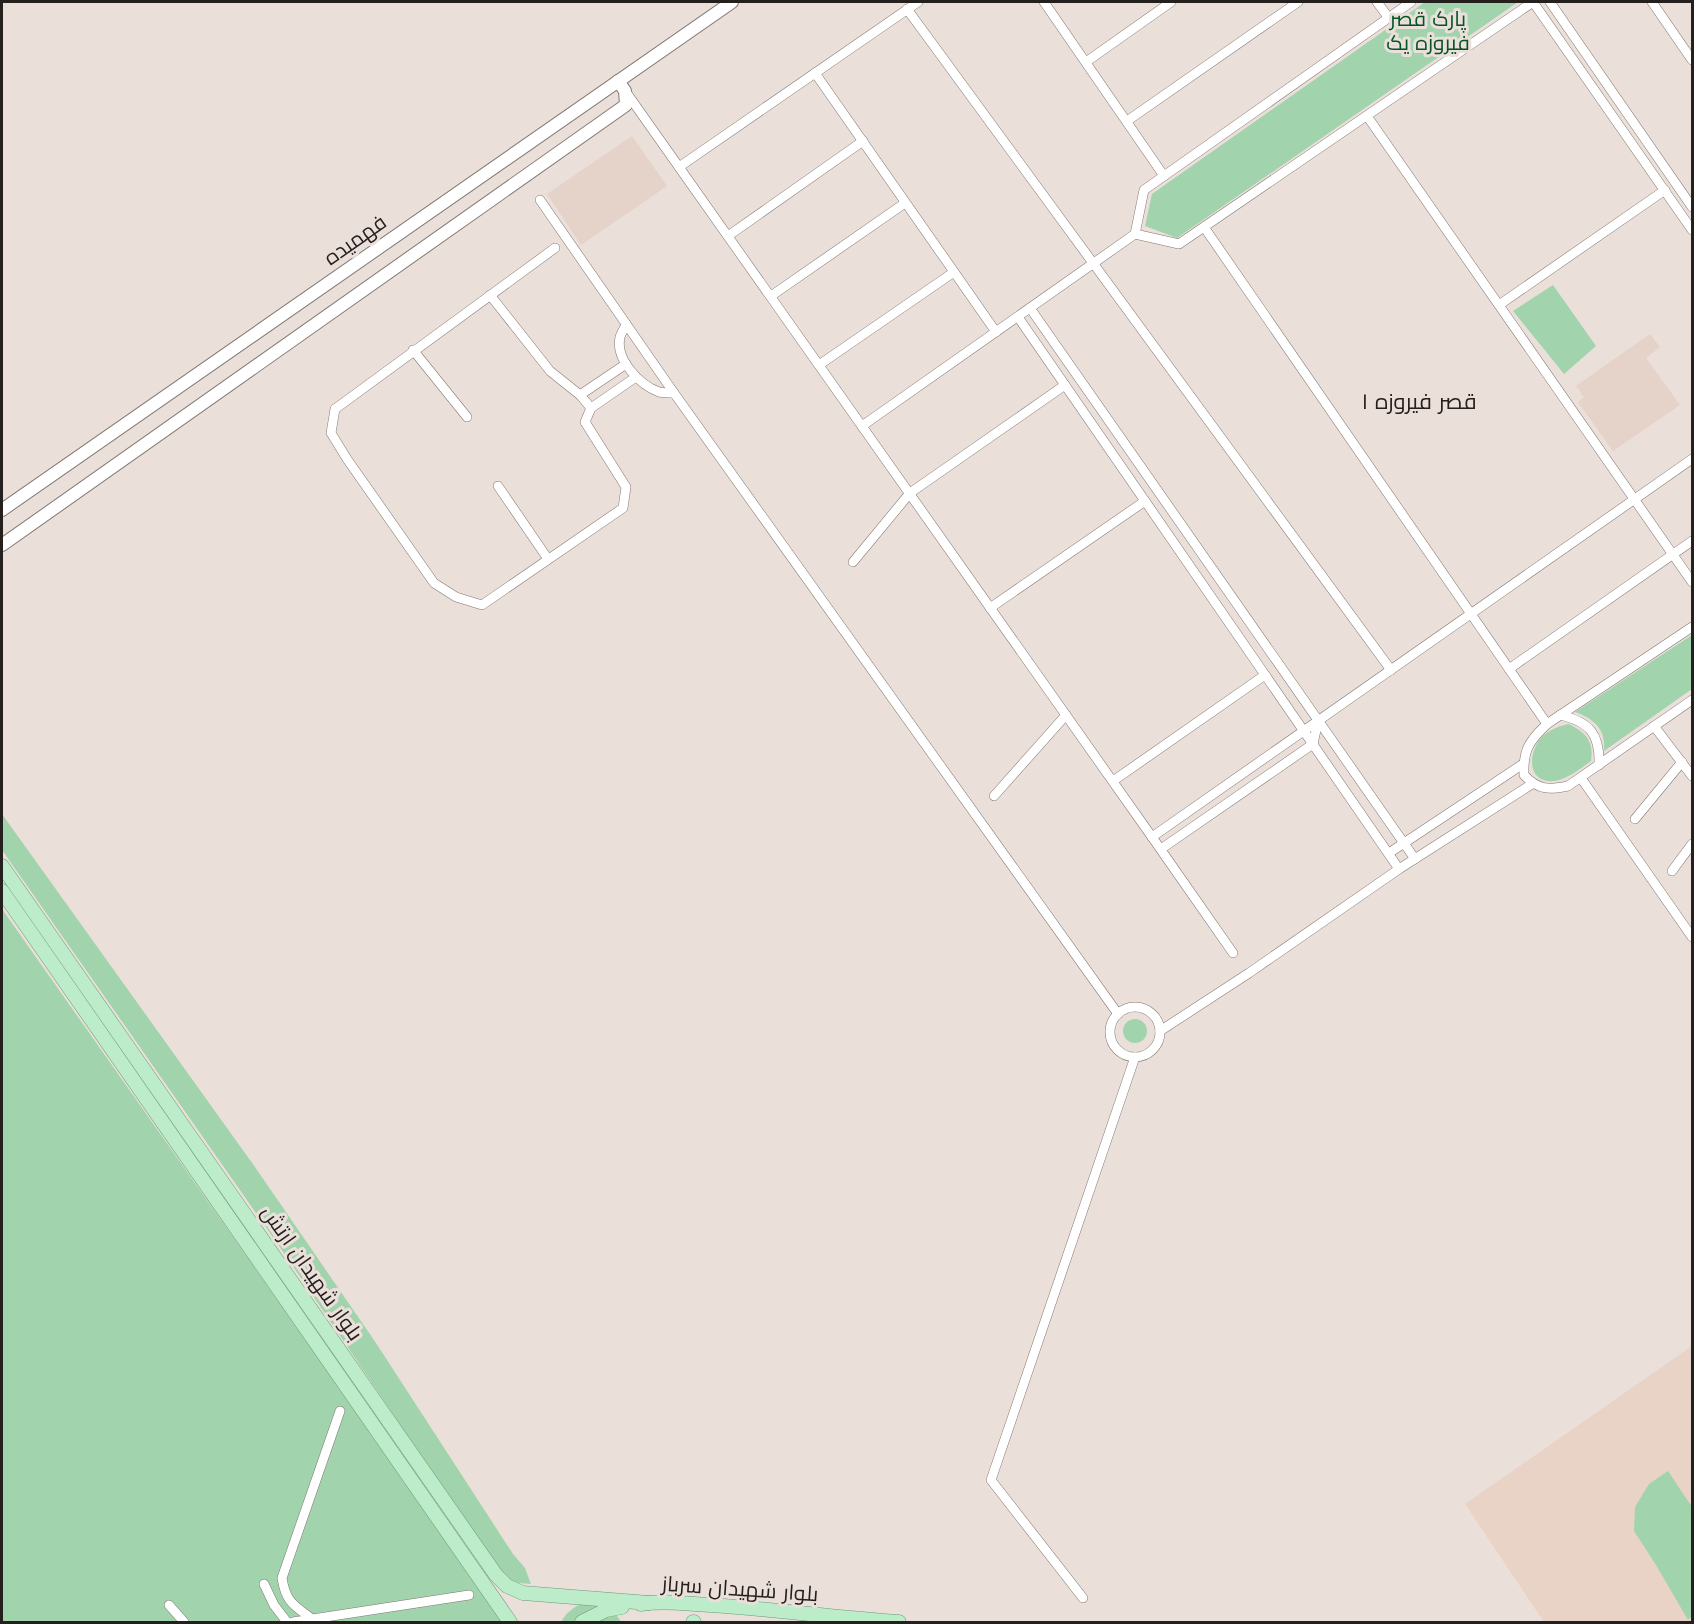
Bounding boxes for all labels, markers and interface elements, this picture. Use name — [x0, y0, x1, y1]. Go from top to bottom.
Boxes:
park label: پارک قصر فیروزه یک — [1386, 4, 1470, 58]
street label: فهمیده — [318, 208, 392, 272]
district label: قصر فیروزه ۱ — [1361, 385, 1477, 417]
street label: بلوار شهیدان ارتش — [254, 1199, 370, 1347]
street label: بلوار شهیدان سرباز — [660, 1568, 819, 1609]

